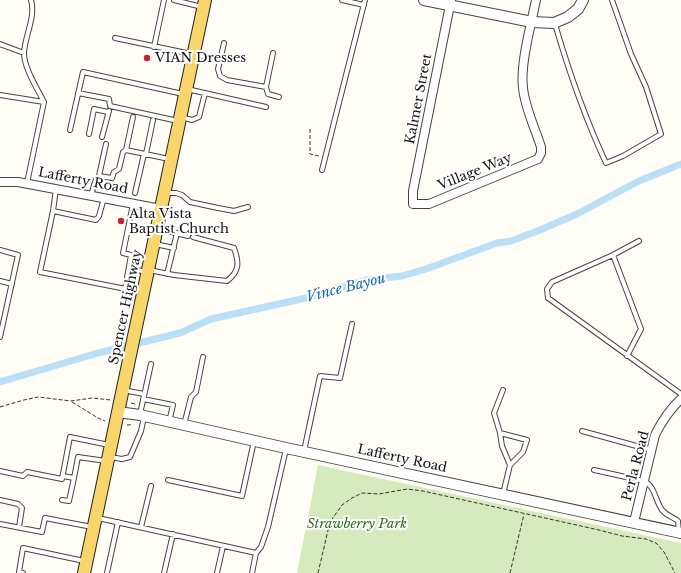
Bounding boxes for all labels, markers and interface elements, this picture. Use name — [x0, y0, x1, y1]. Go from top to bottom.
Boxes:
place label: VIAN Dresses — [155, 50, 246, 66]
street label: Kalmer Street — [403, 52, 435, 146]
marker: VIAN Dresses — [142, 53, 152, 63]
street label: Village Way — [436, 150, 514, 194]
street label: Lafferty Road — [37, 165, 129, 197]
place label: Alta Vista Baptist Church — [129, 206, 229, 237]
marker: Alta Vista Baptist Church — [116, 216, 126, 226]
street label: Spencer Highway — [106, 248, 146, 366]
water label: Vince Bayou — [305, 270, 387, 306]
street label: Perla Road — [619, 429, 653, 503]
street label: Lafferty Road — [356, 442, 448, 476]
park label: Strawberry Park — [307, 516, 407, 532]

